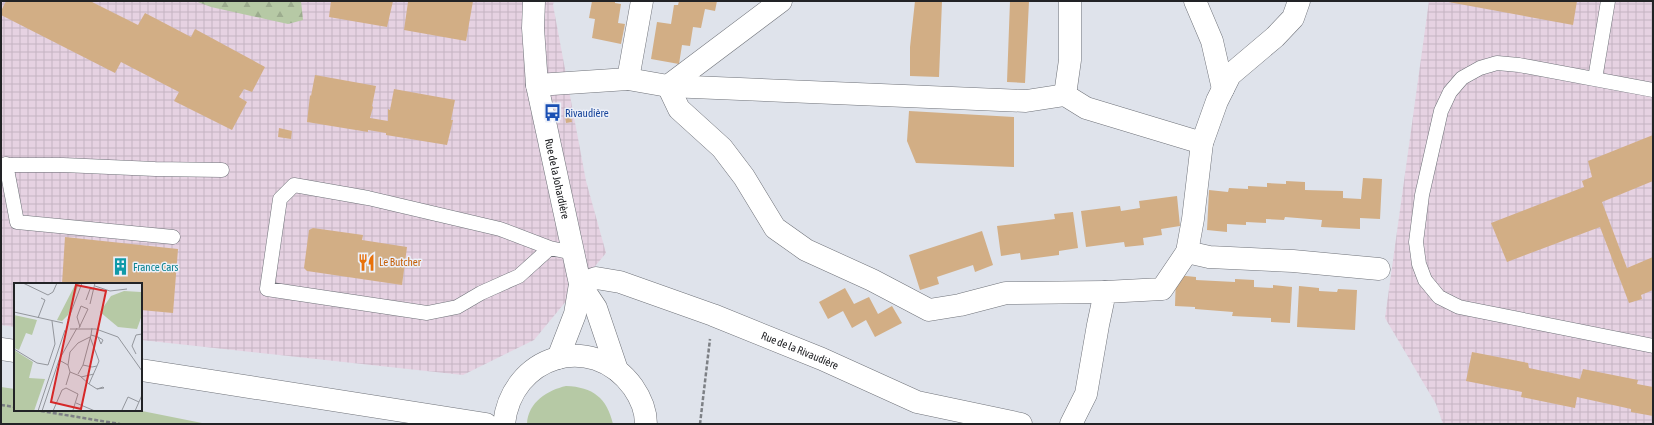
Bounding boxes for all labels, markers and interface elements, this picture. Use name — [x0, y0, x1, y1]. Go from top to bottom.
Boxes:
bus stop icon: Rivaudière — [542, 103, 562, 123]
place label: Rivaudière — [565, 107, 609, 119]
street label: Rue de la Johardière — [543, 137, 572, 220]
restaurant icon: Le Butcher — [356, 252, 376, 272]
place label: Le Butcher — [379, 256, 422, 268]
building icon: France Cars — [110, 257, 130, 277]
place label: France Cars — [133, 261, 179, 273]
inset map — [14, 283, 142, 411]
street label: Rue de la Rivaudière — [760, 329, 841, 372]

